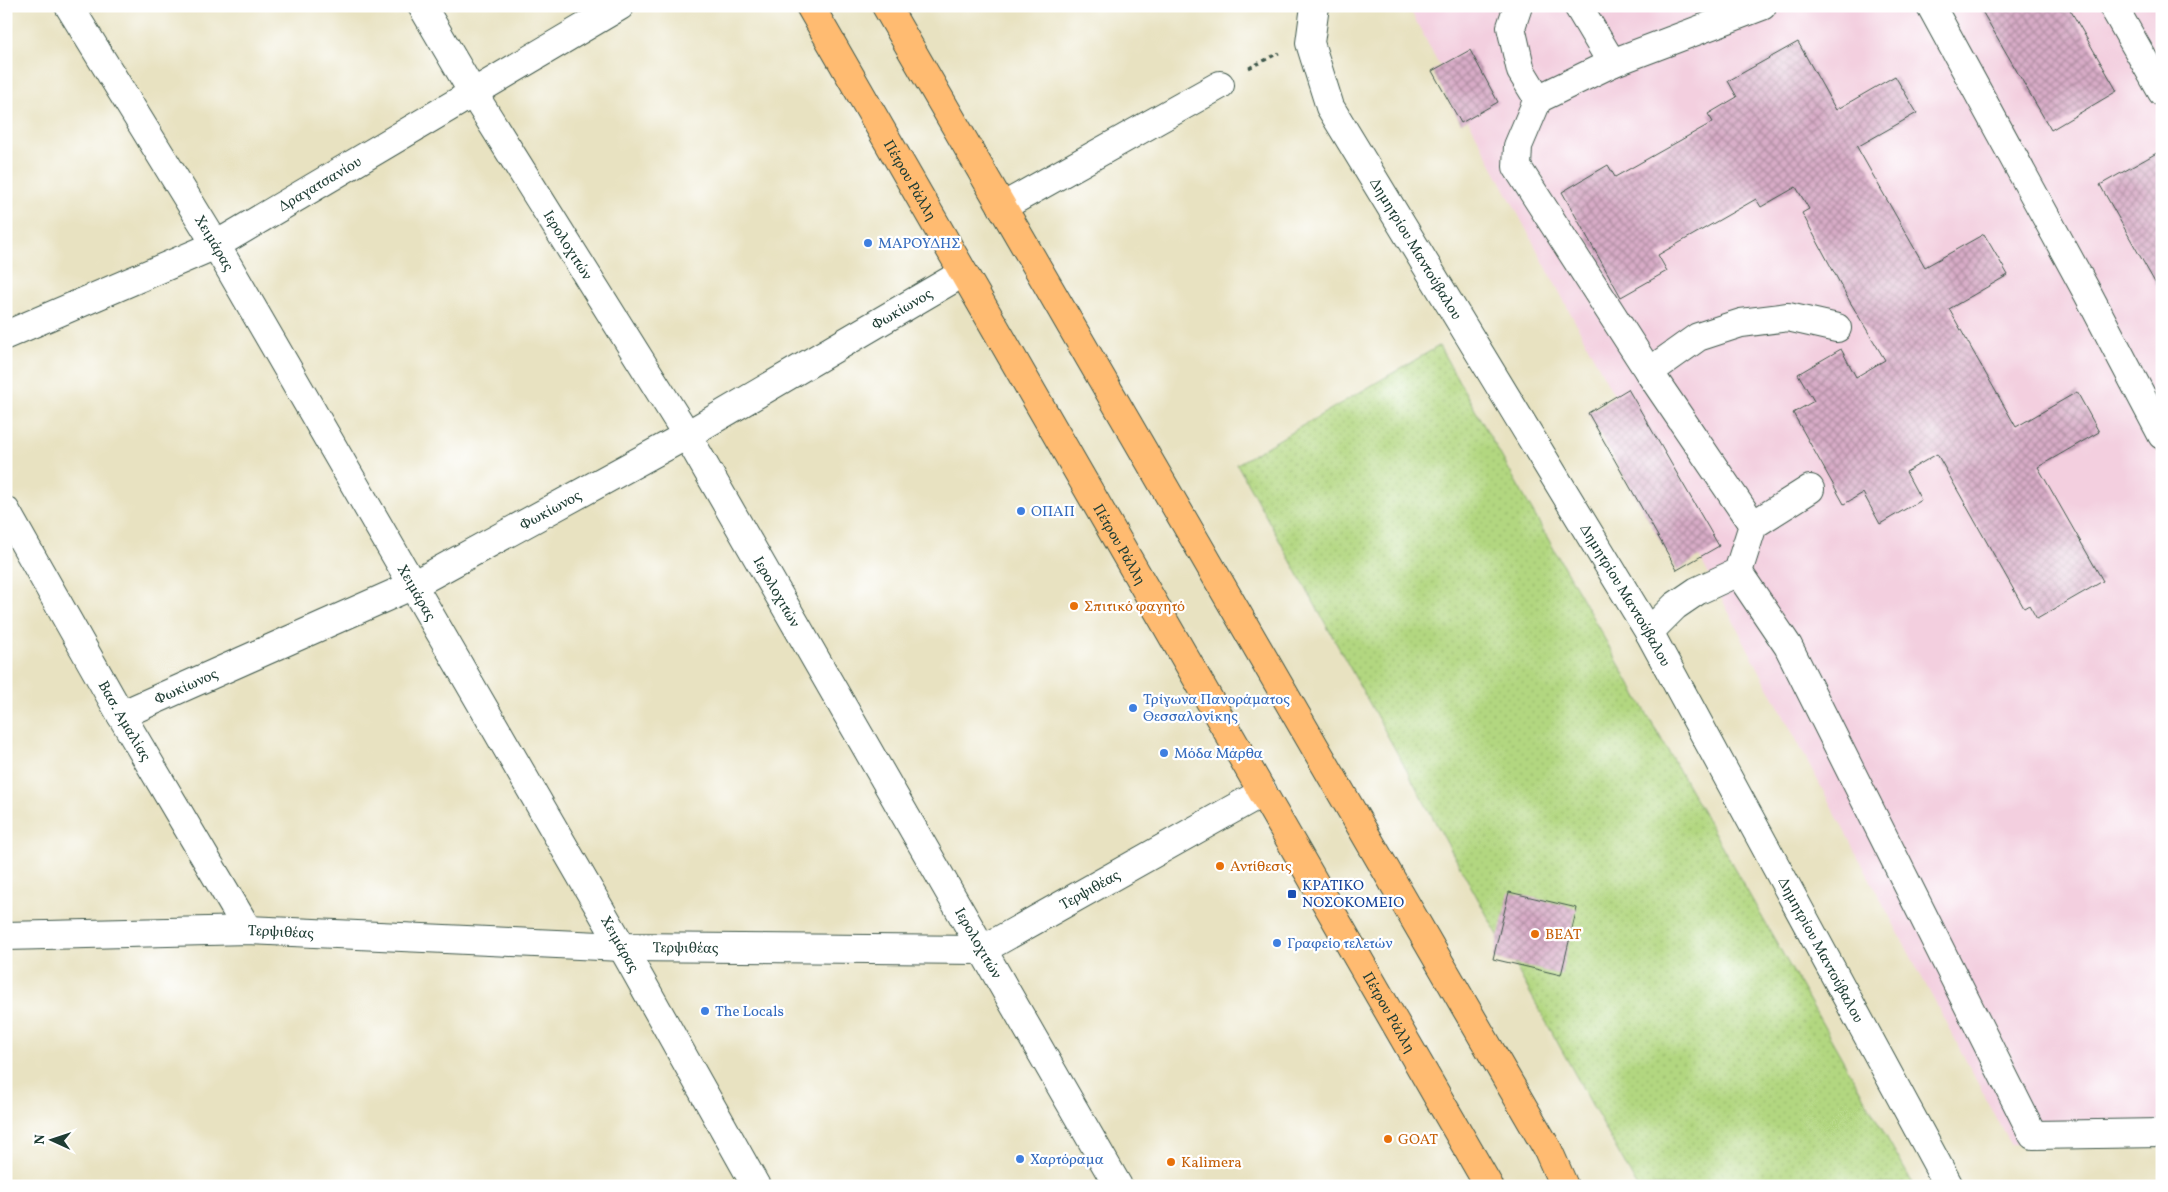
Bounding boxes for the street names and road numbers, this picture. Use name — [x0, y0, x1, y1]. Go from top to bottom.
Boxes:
street label: Πέτρου Ράλλη — [877, 137, 941, 225]
street label: Δραγατσανίου — [275, 152, 366, 218]
street label: Δημητρίου Μαντούβαλου — [1364, 174, 1466, 324]
street label: Ιερολοχιτών — [537, 207, 597, 285]
street label: Χειμάρας — [188, 212, 238, 276]
street label: Φωκίωνος — [868, 284, 937, 336]
street label: Φωκίωνος — [516, 486, 586, 537]
street label: Πέτρου Ράλλη — [1087, 501, 1150, 589]
street label: Δημητρίου Μαντούβαλου — [1574, 520, 1675, 671]
street label: Ιερολοχιτών — [747, 553, 804, 632]
street label: Χειμάρας — [391, 561, 440, 626]
street label: Φωκίωνος — [151, 664, 222, 711]
street label: Βασ. Αμαλίας — [92, 677, 155, 766]
street label: Τερψιθέας — [1056, 865, 1125, 916]
street label: Δημητρίου Μαντούβαλου — [1772, 874, 1868, 1027]
street label: Ιερολοχιτών — [949, 904, 1006, 983]
street label: Χειμάρας — [594, 913, 643, 977]
street label: Τερψιθέας — [247, 921, 315, 945]
street label: Τερψιθέας — [652, 938, 719, 960]
street label: Πέτρου Ράλλη — [1356, 969, 1419, 1057]

